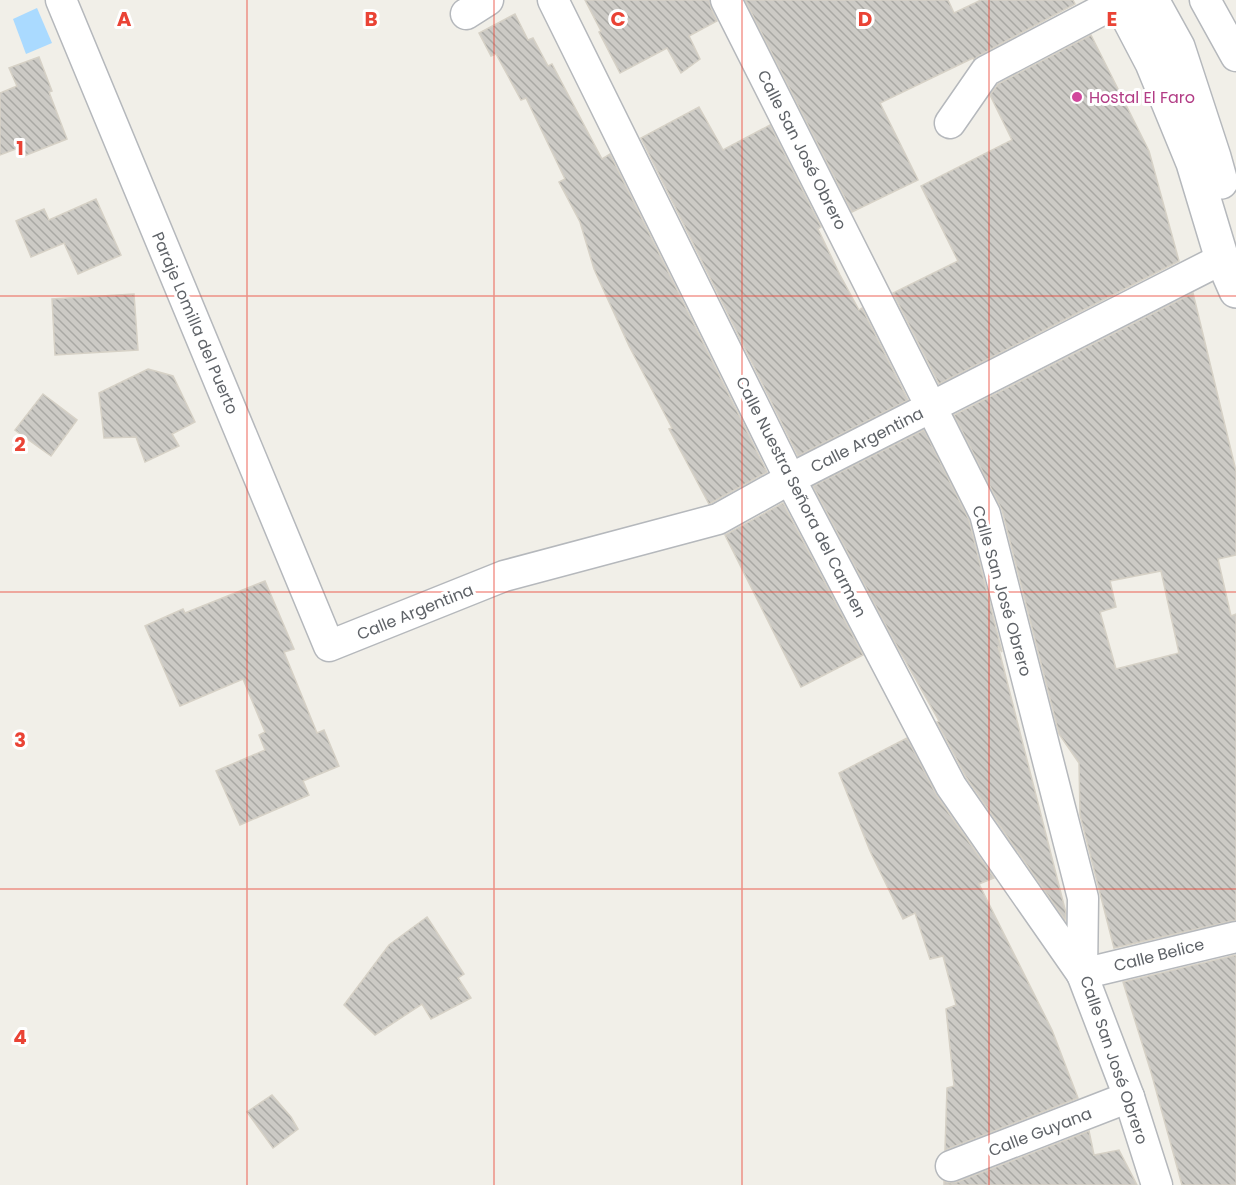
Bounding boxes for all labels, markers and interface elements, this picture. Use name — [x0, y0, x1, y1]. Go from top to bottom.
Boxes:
text: A — [117, 5, 132, 33]
text: B — [364, 5, 378, 33]
text: C — [610, 5, 626, 33]
text: D — [858, 5, 872, 33]
text: E — [1107, 5, 1117, 33]
street label: Calle San José Obrero — [752, 66, 852, 234]
place label: Hostal El Faro — [1089, 86, 1195, 109]
marker: Hostal El Faro — [1070, 90, 1084, 104]
text: 1 — [16, 134, 24, 162]
street label: Paraje Lomilla del Puerto — [146, 228, 244, 418]
street label: Calle Nuestra Señora del Carmen — [730, 373, 872, 621]
street label: Calle Argentina — [807, 402, 927, 478]
text: 2 — [14, 430, 26, 458]
street label: Calle San José Obrero — [967, 503, 1037, 679]
street label: Calle Argentina — [353, 578, 477, 646]
text: 3 — [14, 726, 26, 754]
street label: Calle Belice — [1111, 933, 1207, 977]
street label: Calle San José Obrero — [1074, 973, 1154, 1147]
text: 4 — [13, 1023, 27, 1051]
street label: Calle Guyana — [985, 1102, 1095, 1162]

